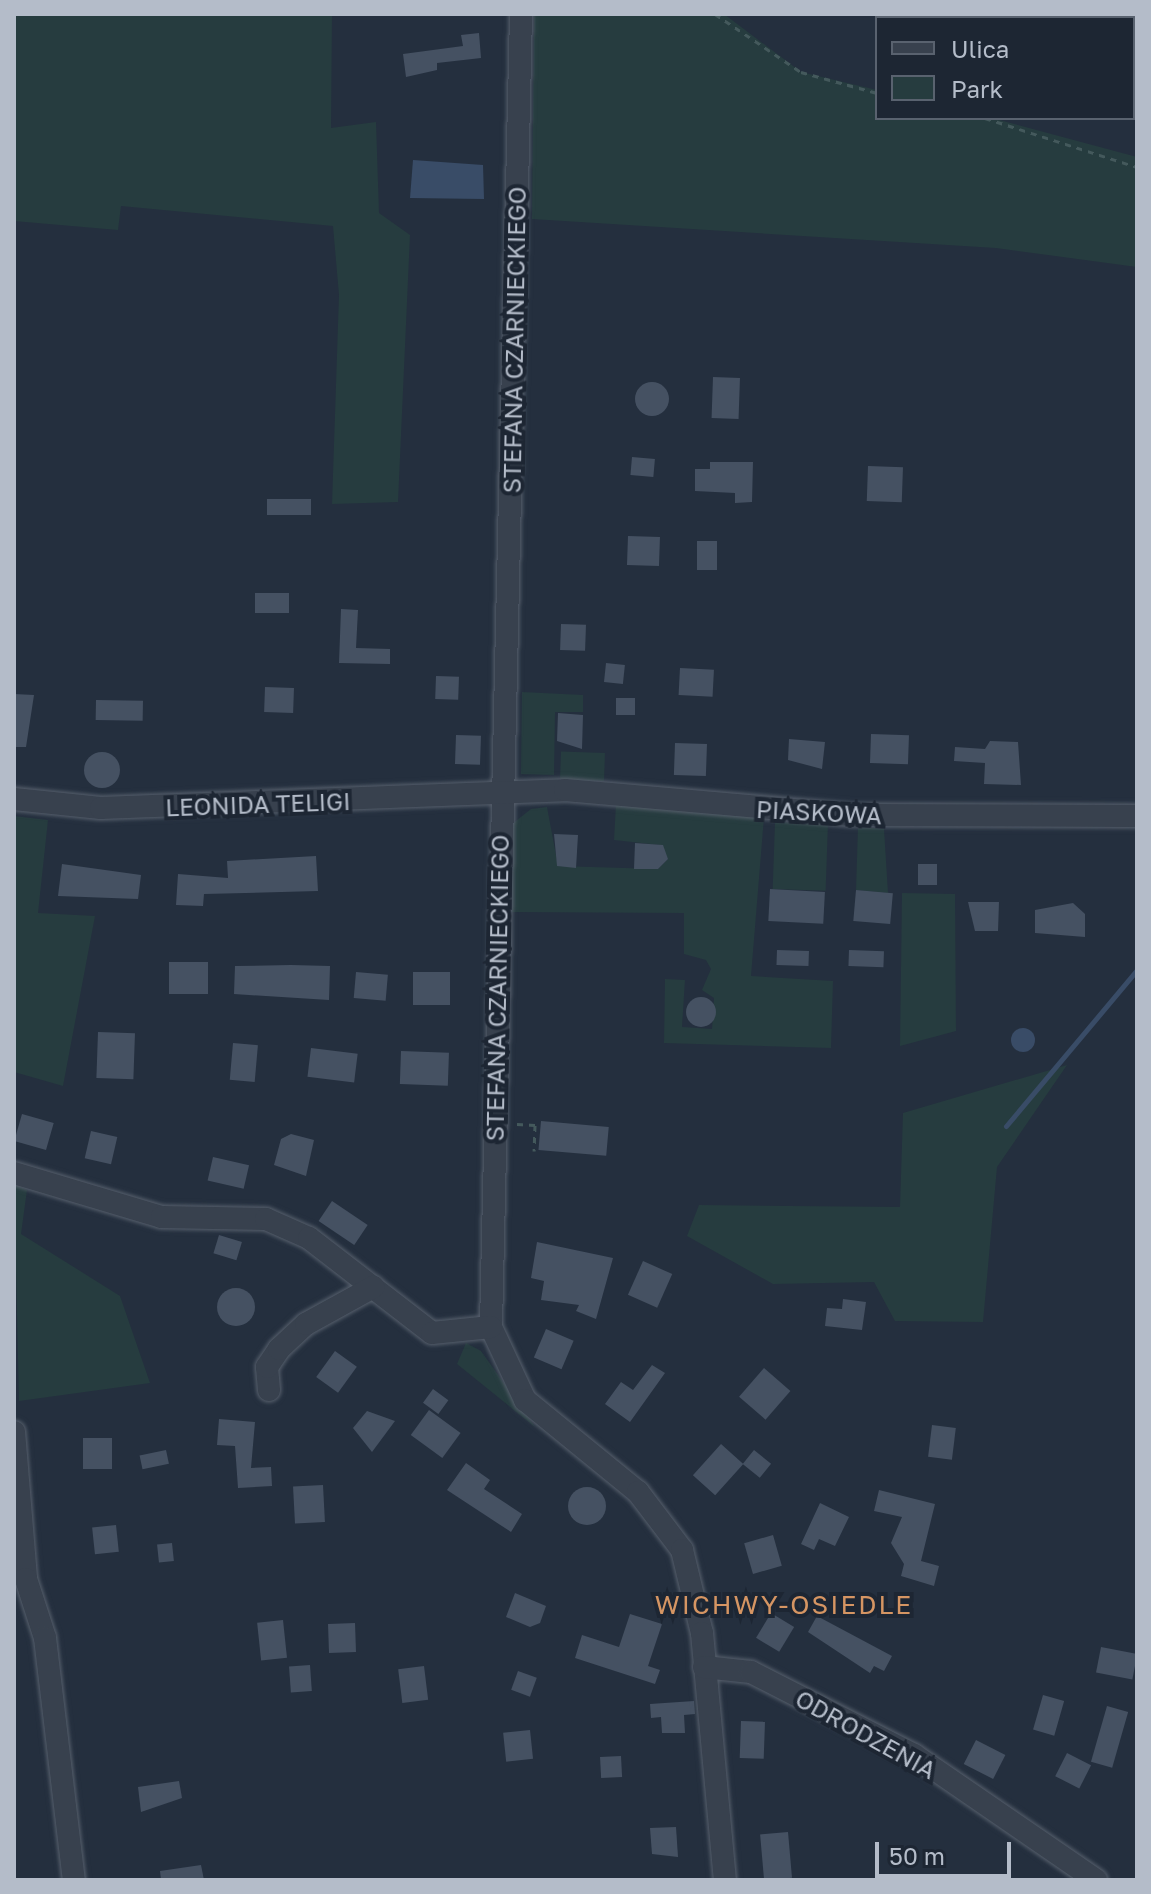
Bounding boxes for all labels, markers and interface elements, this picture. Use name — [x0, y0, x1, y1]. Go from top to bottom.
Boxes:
legend — [875, 16, 1135, 120]
text: Ulica — [951, 34, 1009, 63]
text: Park — [951, 74, 1003, 103]
street label: STEFANA CZARNIECKIEGO — [497, 186, 531, 494]
street label: LEONIDA TELIGI — [165, 786, 351, 822]
street label: PIASKOWA — [755, 794, 883, 830]
street label: STEFANA CZARNIECKIEGO — [480, 834, 514, 1142]
district label: WICHWY-OSIEDLE — [655, 1589, 913, 1621]
street label: ODRODZENIA — [791, 1684, 941, 1784]
scale bar — [879, 1826, 1015, 1876]
text: 50 m — [889, 1841, 945, 1870]

